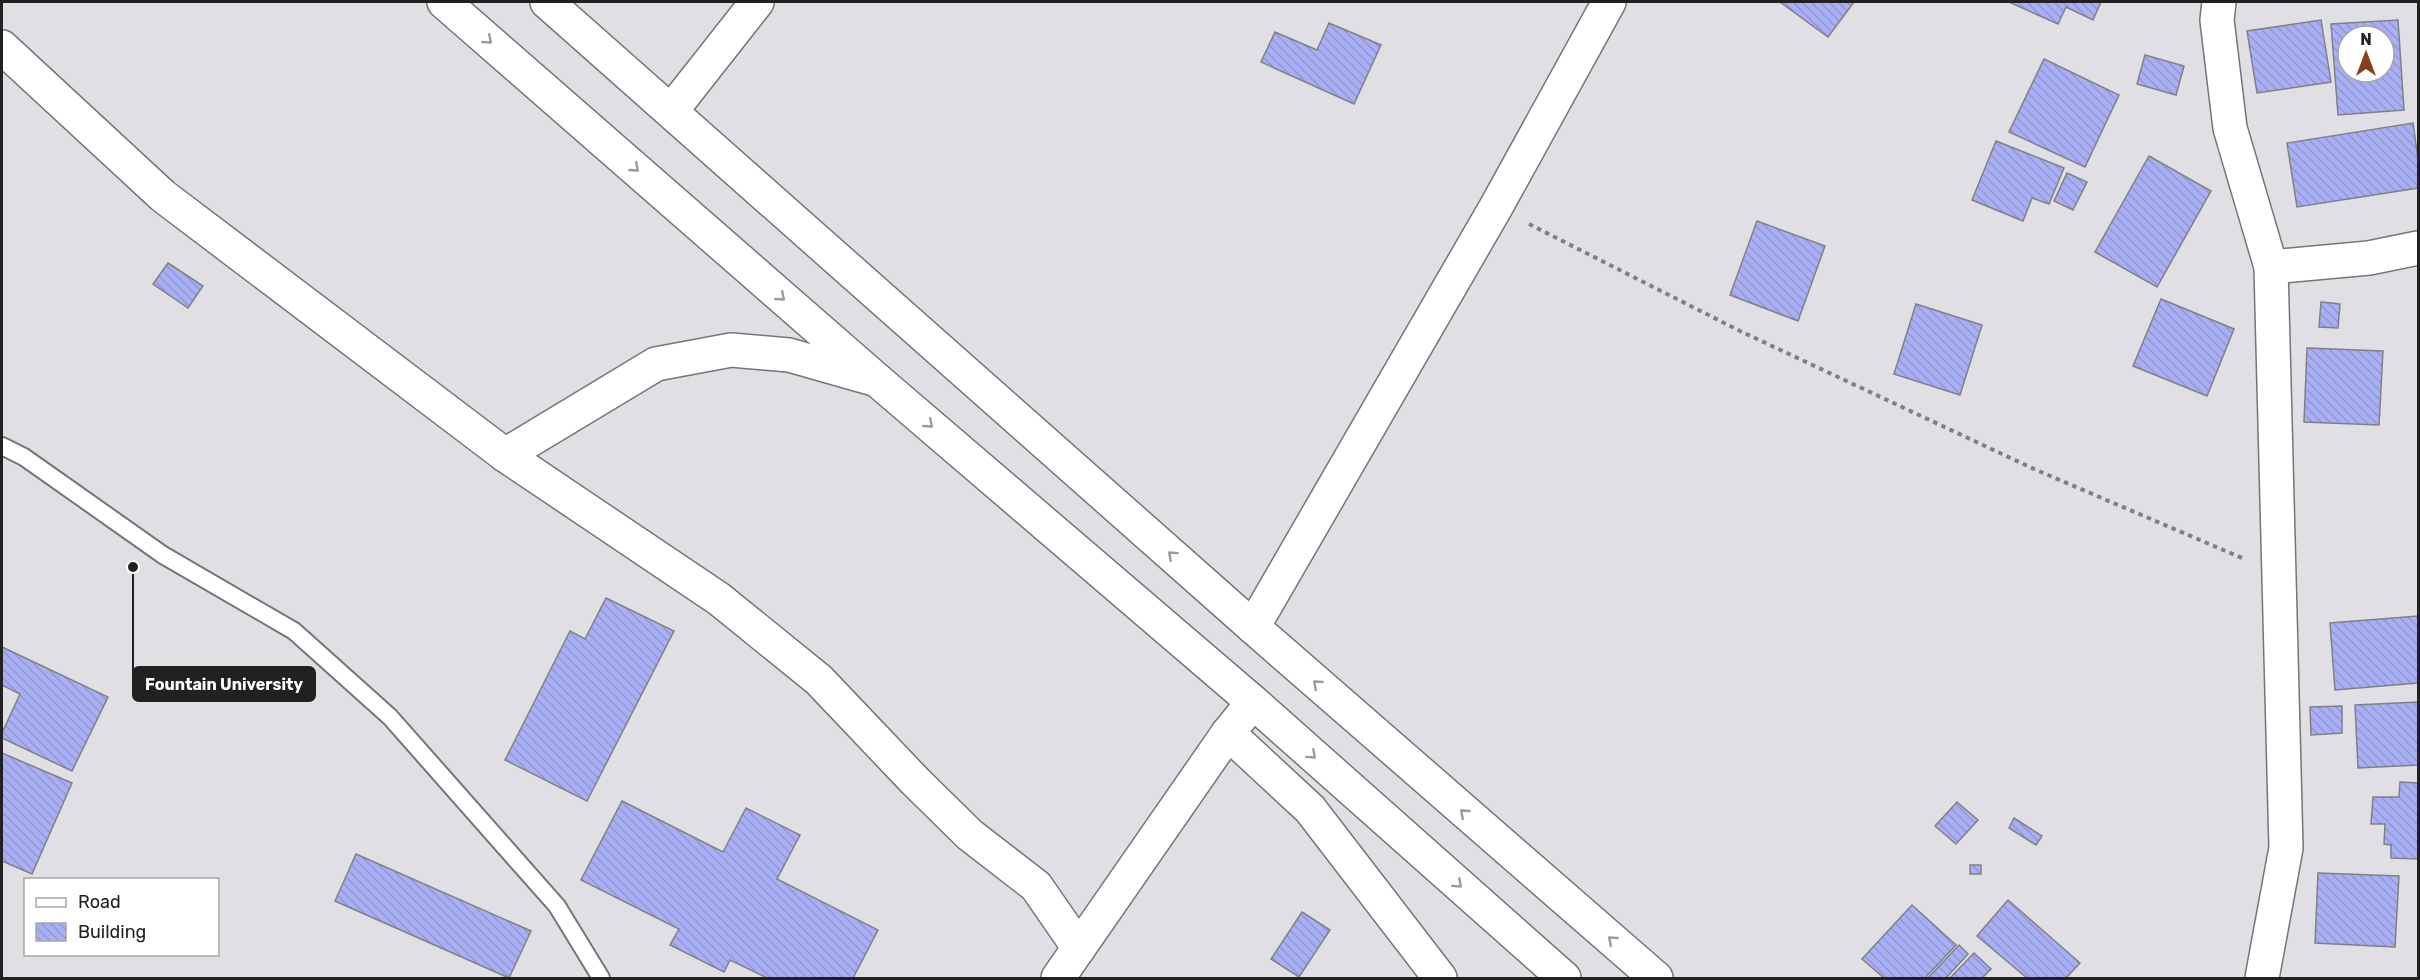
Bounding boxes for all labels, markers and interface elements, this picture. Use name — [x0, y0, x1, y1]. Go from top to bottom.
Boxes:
north arrow — [2336, 24, 2396, 84]
text: N — [2360, 30, 2372, 49]
one-way arrow — [481, 33, 492, 44]
one-way arrow — [628, 161, 639, 172]
one-way arrow — [775, 290, 785, 301]
one-way arrow — [922, 417, 933, 428]
one-way arrow — [1168, 551, 1178, 562]
callout: Fountain University — [133, 667, 315, 701]
text: Fountain University — [145, 675, 303, 694]
one-way arrow — [1314, 680, 1324, 691]
one-way arrow — [1305, 748, 1316, 759]
one-way arrow — [1460, 809, 1471, 820]
one-way arrow — [1451, 877, 1462, 888]
legend — [24, 878, 219, 956]
text: Road — [78, 891, 121, 913]
text: Building — [78, 921, 146, 943]
one-way arrow — [1608, 936, 1619, 947]

